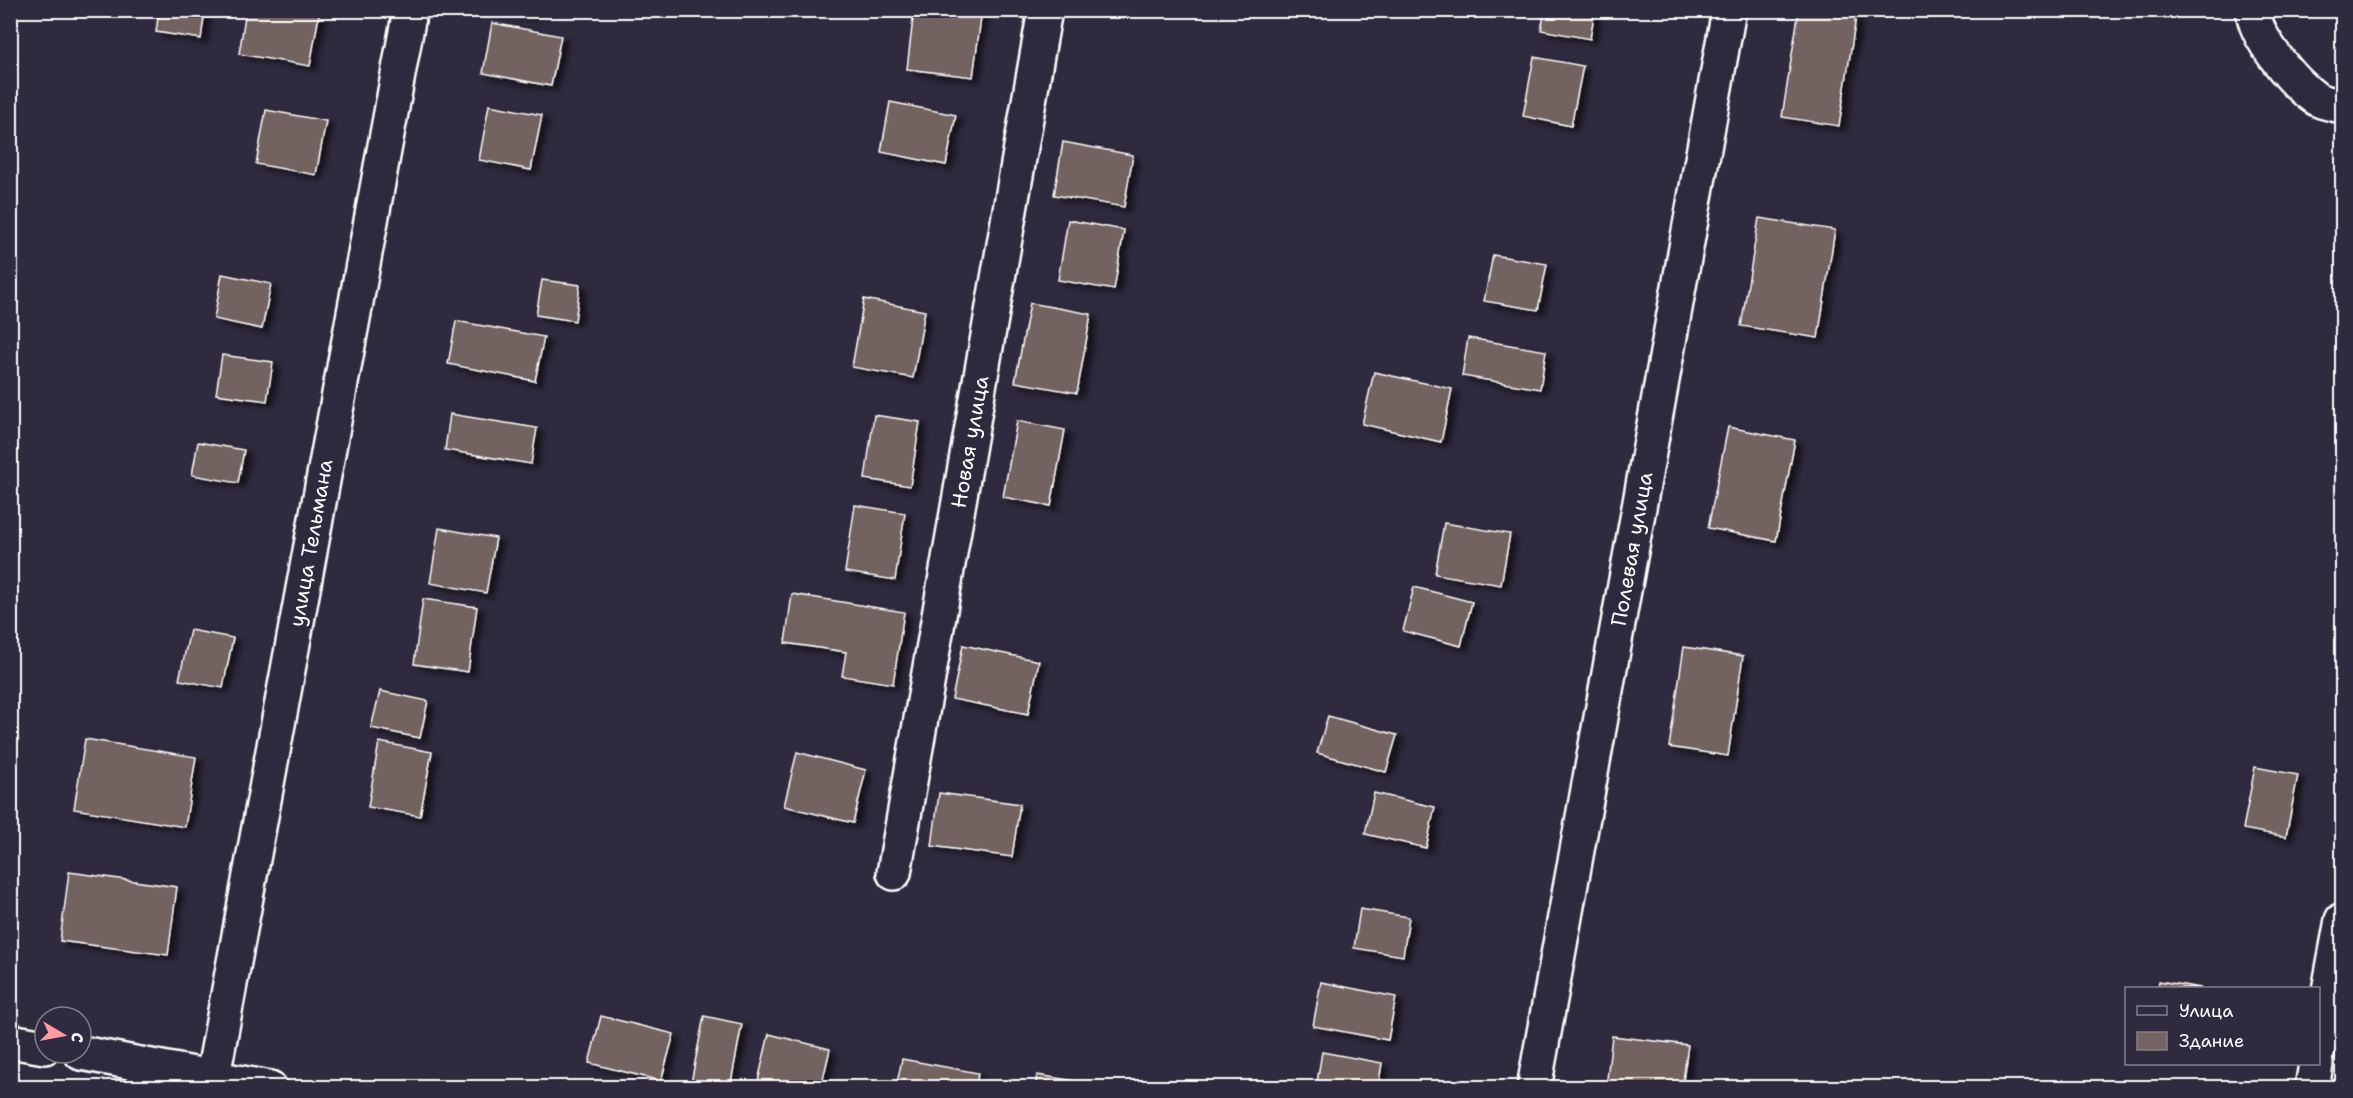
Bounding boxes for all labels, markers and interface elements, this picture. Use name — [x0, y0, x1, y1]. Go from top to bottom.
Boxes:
street label: Новая улица — [945, 374, 995, 510]
street label: улица Тельмана — [282, 457, 340, 629]
street label: Полевая улица — [1605, 470, 1659, 628]
legend — [2125, 987, 2320, 1065]
text: Улица — [2179, 999, 2233, 1023]
north arrow — [33, 1005, 93, 1065]
text: Здание — [2179, 1029, 2244, 1053]
text: С — [66, 1031, 88, 1044]

